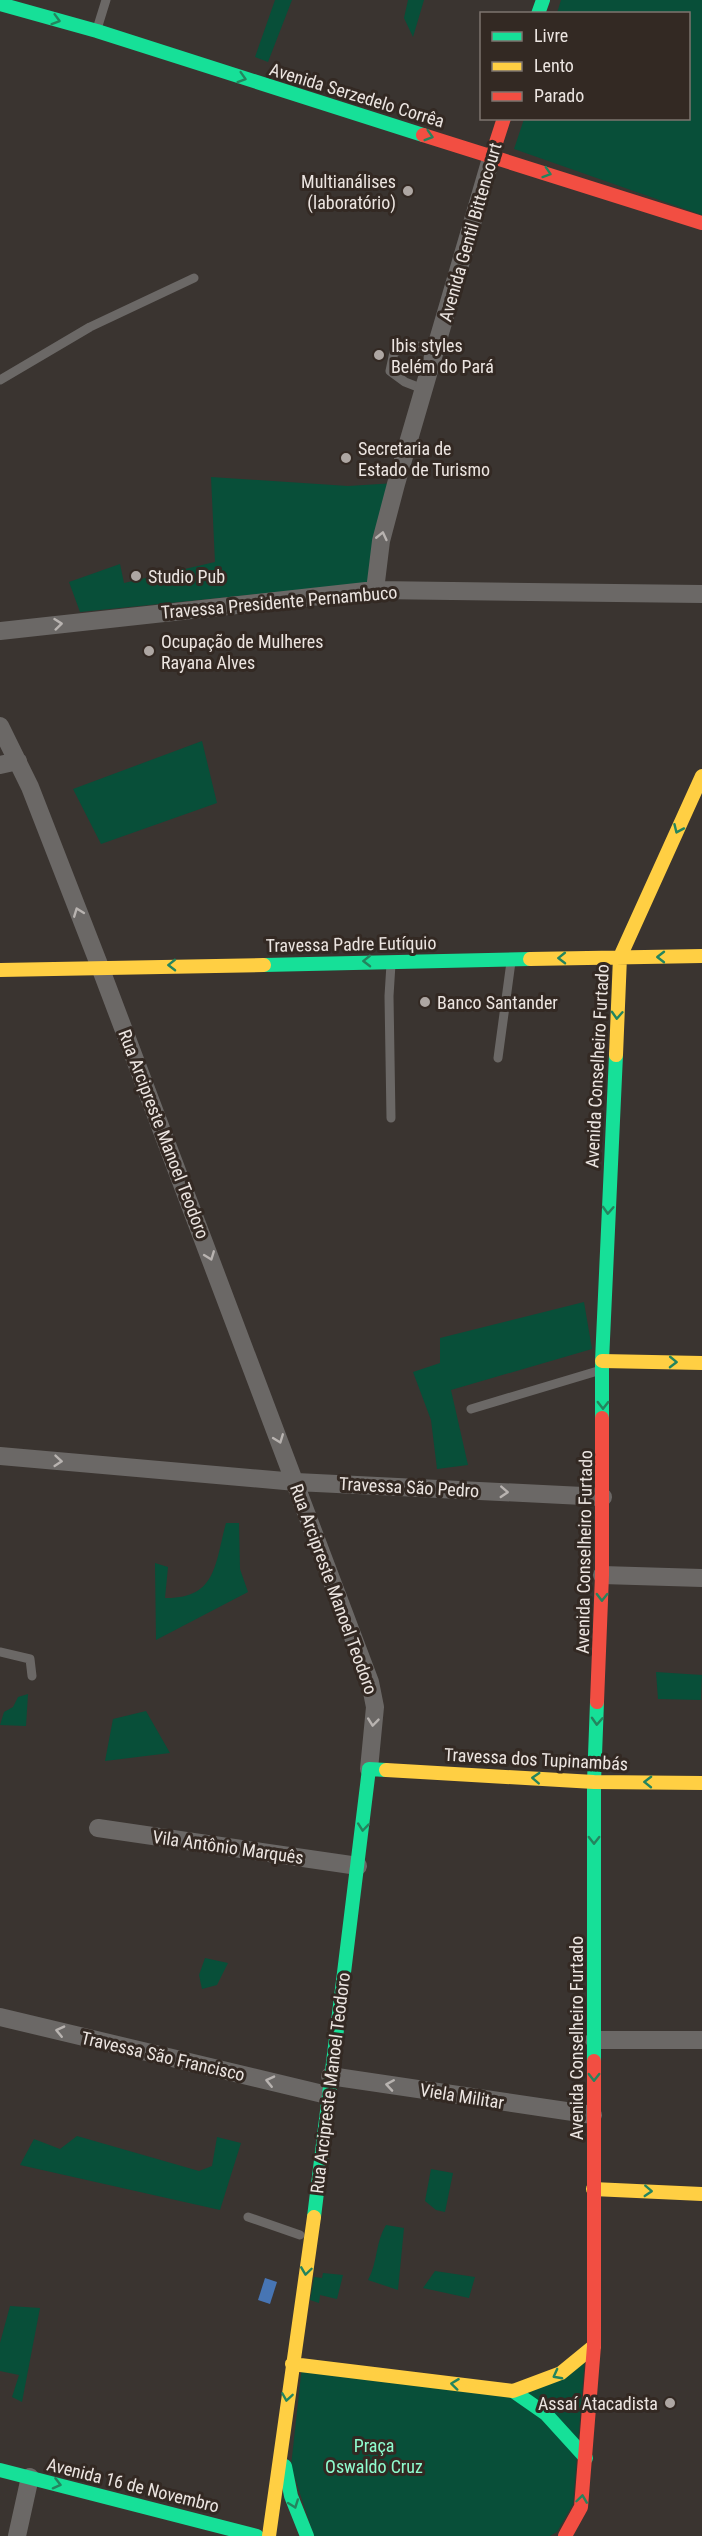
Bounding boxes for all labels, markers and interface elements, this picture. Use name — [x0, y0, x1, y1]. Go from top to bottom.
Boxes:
legend — [480, 12, 690, 120]
one-way arrow — [50, 13, 61, 25]
text: Livre — [534, 25, 568, 46]
text: Lento — [534, 55, 574, 76]
street label: Avenida Serzedelo Corrêa — [267, 58, 447, 132]
one-way arrow — [236, 71, 247, 83]
text: Parado — [534, 85, 584, 106]
one-way arrow — [423, 129, 434, 141]
street label: Avenida Gentil Bittencourt — [434, 140, 506, 324]
one-way arrow — [541, 166, 552, 178]
place label: Multianálises (laboratório) — [301, 171, 396, 214]
marker: Multianálises (laboratório) — [401, 184, 415, 198]
place label: Ibis styles Belém do Pará — [391, 335, 494, 377]
marker: Ibis styles Belém do Pará — [372, 348, 386, 362]
place label: Secretaria de Estado de Turismo — [358, 438, 490, 480]
marker: Secretaria de Estado de Turismo — [339, 451, 353, 465]
one-way arrow — [375, 531, 388, 541]
place label: Studio Pub — [148, 566, 225, 587]
marker: Studio Pub — [129, 569, 143, 583]
street label: Travessa Presidente Pernambuco — [160, 581, 398, 623]
one-way arrow — [54, 619, 63, 631]
place label: Ocupação de Mulheres Rayana Alves — [161, 631, 323, 673]
marker: Ocupação de Mulheres Rayana Alves — [142, 644, 156, 658]
one-way arrow — [673, 823, 685, 834]
one-way arrow — [73, 907, 86, 918]
street label: Travessa Padre Eutíquio — [265, 932, 437, 956]
one-way arrow — [657, 951, 666, 963]
one-way arrow — [557, 952, 566, 964]
one-way arrow — [362, 955, 371, 968]
one-way arrow — [167, 959, 176, 971]
street label: Avenida Conselheiro Furtado — [581, 964, 613, 1168]
place label: Banco Santander — [437, 992, 558, 1013]
marker: Banco Santander — [418, 995, 432, 1009]
one-way arrow — [611, 1011, 624, 1020]
street label: Rua Arcipreste Manoel Teodoro — [114, 1026, 214, 1242]
one-way arrow — [602, 1206, 615, 1215]
one-way arrow — [203, 1251, 216, 1261]
one-way arrow — [669, 1356, 678, 1368]
one-way arrow — [597, 1400, 609, 1409]
one-way arrow — [272, 1433, 285, 1444]
street label: Avenida Conselheiro Furtado — [572, 1450, 596, 1654]
one-way arrow — [54, 1454, 63, 1467]
street label: Travessa São Pedro — [338, 1473, 480, 1501]
street label: Rua Arcipreste Manoel Teodoro — [286, 1481, 382, 1697]
one-way arrow — [500, 1485, 509, 1498]
one-way arrow — [595, 1593, 608, 1602]
one-way arrow — [591, 1717, 604, 1726]
one-way arrow — [368, 1718, 380, 1727]
street label: Travessa dos Tupinambás — [443, 1744, 629, 1774]
one-way arrow — [531, 1772, 540, 1785]
one-way arrow — [644, 1776, 653, 1788]
one-way arrow — [357, 1823, 369, 1832]
street label: Vila Antônio Marquês — [151, 1826, 305, 1868]
one-way arrow — [588, 1836, 600, 1845]
street label: Avenida Conselheiro Furtado — [566, 1936, 587, 2140]
street label: Rua Arcipreste Manoel Teodoro — [306, 1971, 354, 2195]
one-way arrow — [55, 2026, 65, 2039]
street label: Travessa São Francisco — [79, 2027, 247, 2085]
one-way arrow — [587, 2073, 600, 2082]
one-way arrow — [265, 2076, 275, 2089]
one-way arrow — [386, 2079, 395, 2091]
street label: Viela Militar — [418, 2079, 506, 2113]
one-way arrow — [643, 2185, 652, 2198]
one-way arrow — [301, 2266, 313, 2275]
one-way arrow — [552, 2368, 563, 2379]
one-way arrow — [450, 2378, 459, 2391]
one-way arrow — [282, 2392, 294, 2401]
place label: Assaí Atacadista — [538, 2393, 658, 2414]
marker: Assaí Atacadista — [663, 2396, 677, 2410]
park label: Praça Oswaldo Cruz — [325, 2435, 423, 2477]
street label: Avenida 16 de Novembro — [45, 2453, 221, 2517]
one-way arrow — [51, 2477, 61, 2490]
one-way arrow — [575, 2495, 587, 2504]
one-way arrow — [286, 2498, 299, 2509]

